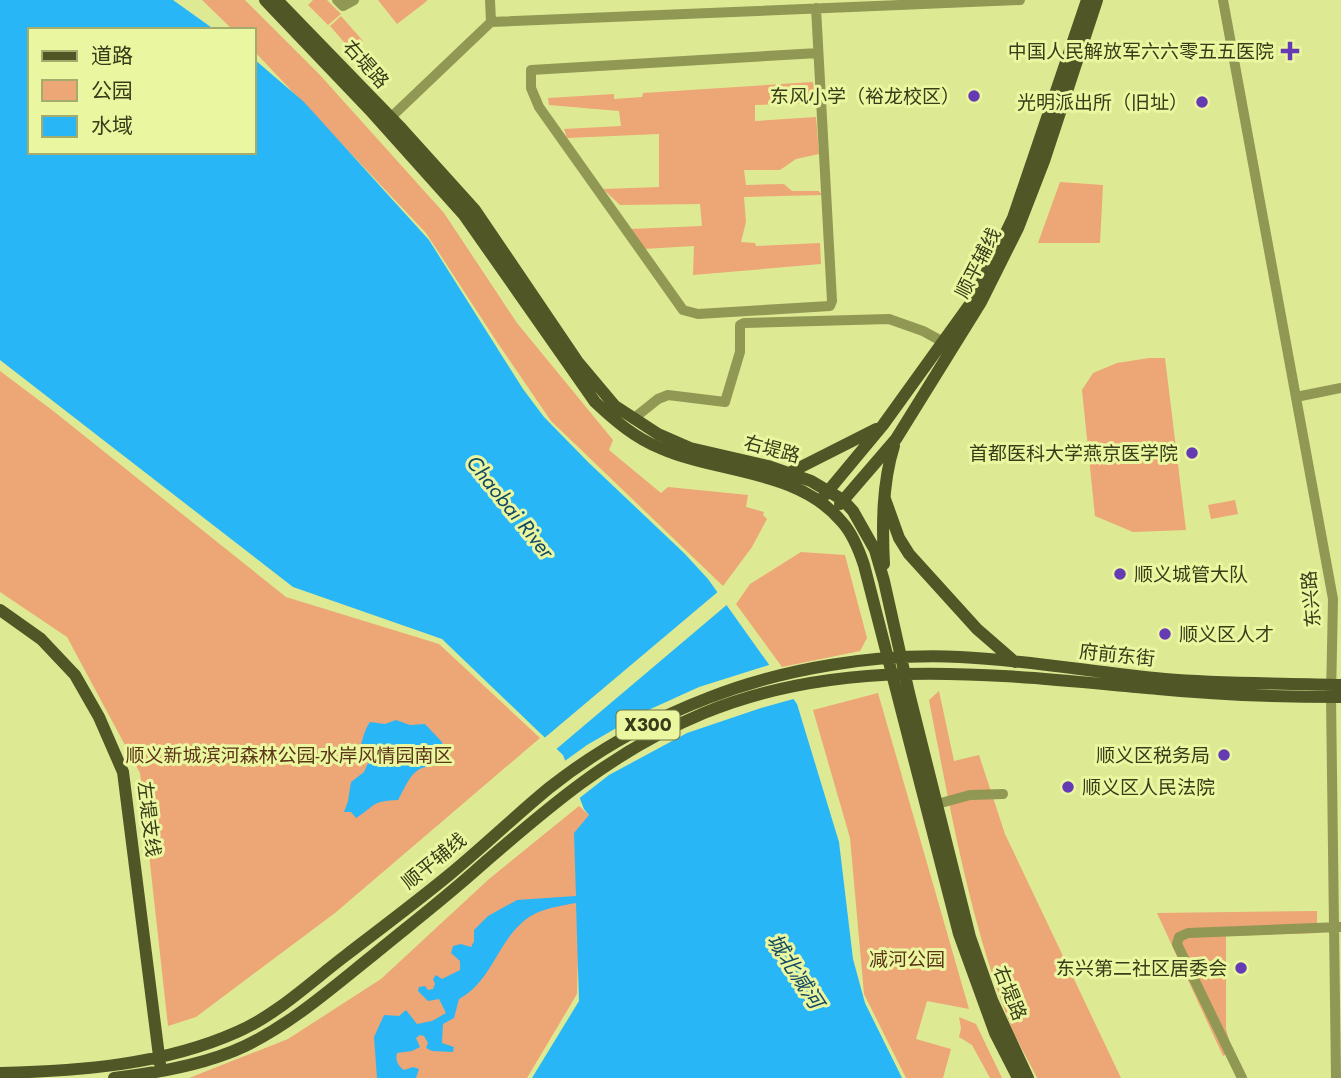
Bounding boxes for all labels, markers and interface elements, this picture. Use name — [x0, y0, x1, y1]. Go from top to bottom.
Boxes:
legend — [28, 28, 256, 154]
street label: 右堤路 — [337, 34, 395, 94]
place label: 中国人民解放军六六零五五医院 — [1008, 38, 1274, 65]
text: 道路 — [91, 41, 133, 71]
marker: 中国人民解放军六六零五五医院 — [1280, 41, 1300, 61]
text: 公园 — [91, 76, 133, 106]
place label: 东风小学（裕龙校区） — [770, 83, 960, 110]
marker: 东风小学（裕龙校区） — [966, 88, 982, 104]
place label: 光明派出所（旧址） — [1017, 89, 1188, 116]
marker: 光明派出所（旧址） — [1194, 94, 1210, 110]
text: 水域 — [91, 111, 133, 141]
street label: 顺平辅线 — [949, 223, 1007, 303]
street label: 右堤路 — [741, 429, 803, 469]
place label: 首都医科大学燕京医学院 — [969, 440, 1178, 467]
marker: 首都医科大学燕京医学院 — [1184, 445, 1200, 461]
water label: Chaobai River — [459, 449, 562, 566]
place label: 顺义城管大队 — [1134, 561, 1248, 588]
marker: 顺义城管大队 — [1112, 566, 1128, 582]
street label: 东兴路 — [1295, 569, 1327, 629]
place label: 顺义区人才 — [1179, 621, 1274, 648]
marker: 顺义区人才 — [1157, 626, 1173, 642]
street label: 府前东街 — [1078, 638, 1156, 672]
road number: X300 — [616, 710, 680, 740]
park label: 顺义新城滨河森林公园-水岸风情园南区 — [126, 742, 453, 769]
place label: 顺义区税务局 — [1096, 742, 1210, 769]
marker: 顺义区税务局 — [1216, 747, 1232, 763]
place label: 顺义区人民法院 — [1082, 774, 1215, 801]
marker: 顺义区人民法院 — [1060, 779, 1076, 795]
street label: 左堤支线 — [131, 780, 167, 858]
street label: 顺平辅线 — [396, 827, 472, 895]
water label: 城北减河 — [760, 928, 833, 1018]
park label: 减河公园 — [869, 946, 945, 973]
place label: 东兴第二社区居委会 — [1056, 955, 1227, 982]
marker: 东兴第二社区居委会 — [1233, 960, 1249, 976]
street label: 右堤路 — [987, 962, 1033, 1024]

